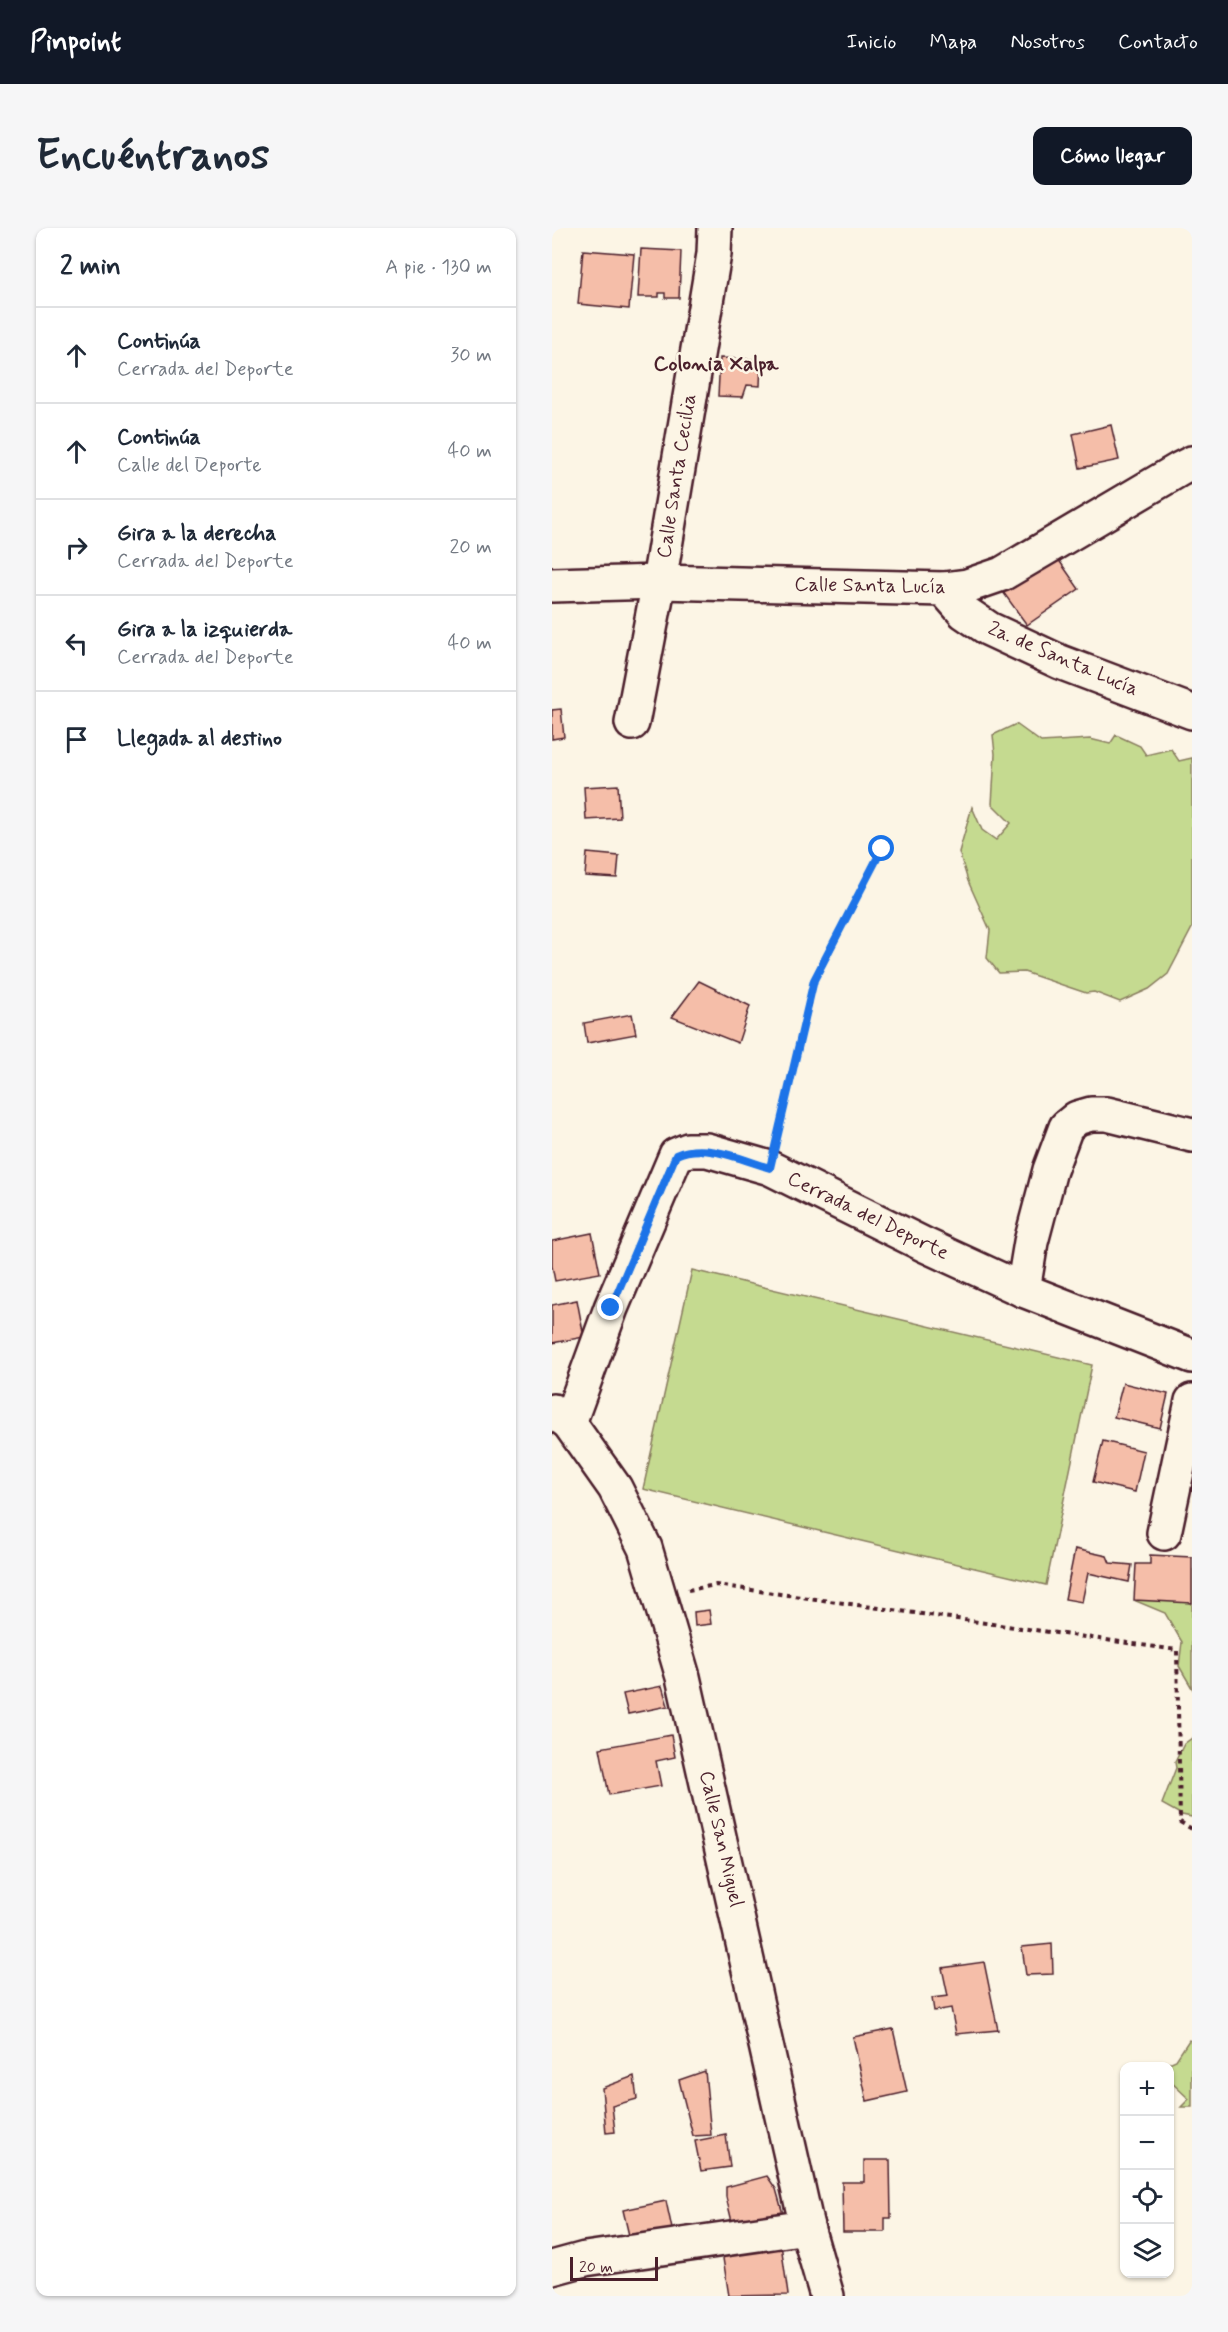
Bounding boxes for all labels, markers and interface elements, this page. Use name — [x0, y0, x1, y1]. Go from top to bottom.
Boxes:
text: Pinpoint — [30, 24, 121, 61]
text: Inicio — [847, 28, 897, 56]
text: Mapa — [930, 28, 977, 56]
text: Nosotros — [1010, 28, 1085, 56]
text: Contacto — [1118, 28, 1198, 56]
button: Cómo llegar — [1033, 127, 1192, 185]
text: Encuéntranos — [36, 129, 269, 184]
text: 2 min — [60, 250, 121, 284]
text: A pie · 130 m — [385, 254, 492, 281]
text: Continúa — [117, 328, 201, 356]
icon: ahead — [60, 339, 93, 372]
text: 30 m — [450, 342, 492, 369]
district label: Colonia Xalpa — [654, 350, 780, 378]
text: Cerrada del Deporte — [117, 356, 294, 383]
street label: Calle Santa Cecilia — [651, 392, 703, 560]
text: Continúa — [117, 424, 201, 452]
icon: ahead — [60, 435, 93, 468]
text: 40 m — [448, 438, 492, 465]
text: Calle del Deporte — [117, 452, 262, 479]
text: Gira a la derecha — [117, 520, 277, 548]
icon: right — [60, 531, 93, 564]
text: 20 m — [449, 534, 492, 561]
text: Cerrada del Deporte — [117, 548, 294, 575]
street label: Calle Santa Lucía — [794, 571, 946, 601]
street label: 2a. de Santa Lucía — [984, 615, 1142, 703]
text: Gira a la izquierda — [117, 616, 292, 644]
icon: left — [60, 627, 93, 660]
text: 40 m — [448, 630, 492, 657]
text: Cerrada del Deporte — [117, 644, 294, 671]
icon: arrive — [60, 723, 93, 756]
text: Llegada al destino — [117, 725, 282, 753]
route start — [868, 835, 894, 861]
street label: Cerrada del Deporte — [783, 1165, 953, 1267]
route end — [597, 1294, 623, 1320]
street label: Calle San Miguel — [692, 1768, 750, 1910]
map controls — [1120, 2062, 1174, 2278]
button: + — [1120, 2062, 1174, 2116]
button: − — [1120, 2116, 1174, 2170]
button: locate — [1120, 2170, 1174, 2224]
button: layers — [1120, 2224, 1174, 2278]
scale bar — [570, 2254, 658, 2282]
text: 20 m — [579, 2257, 613, 2278]

